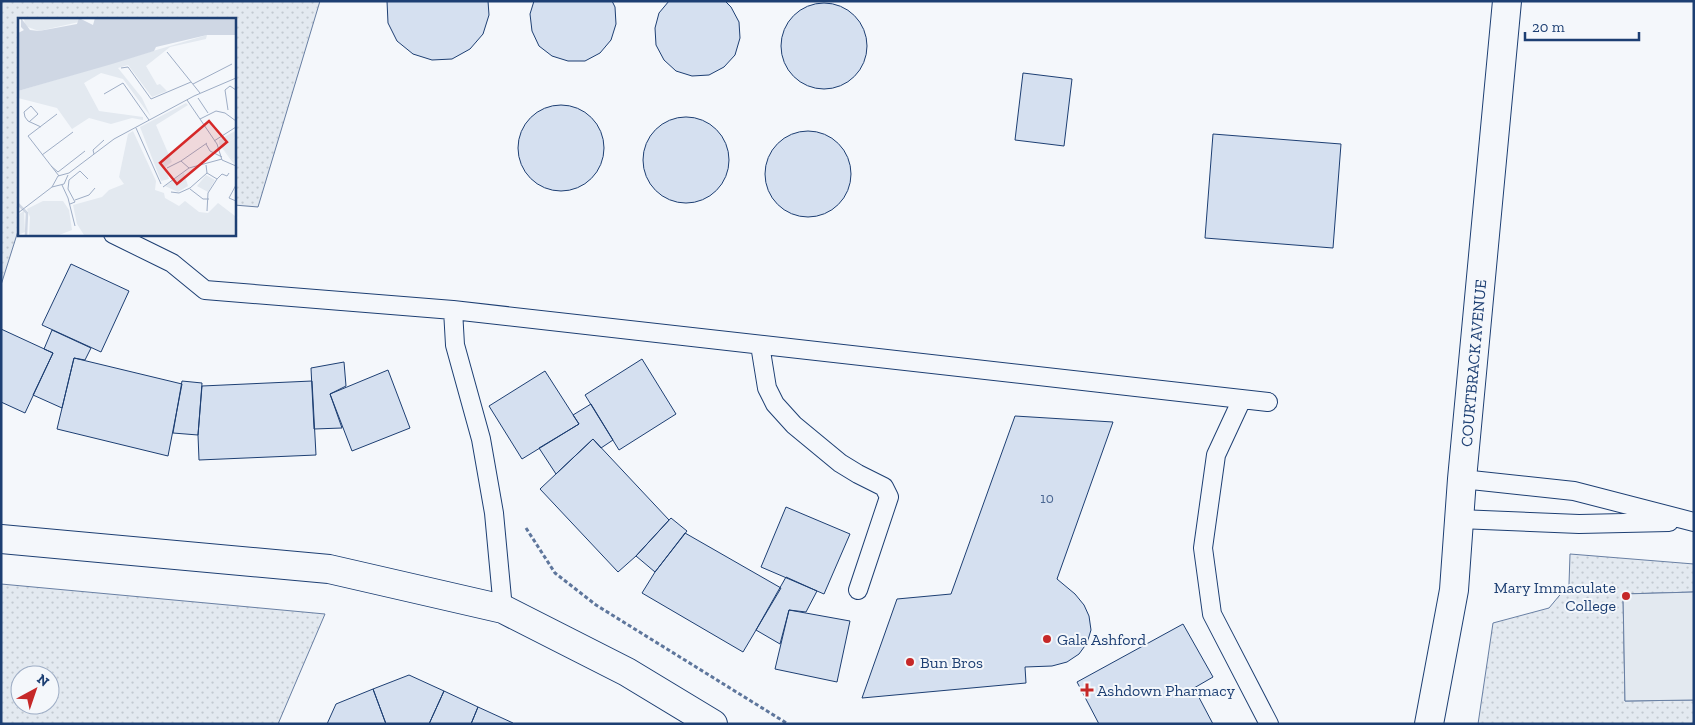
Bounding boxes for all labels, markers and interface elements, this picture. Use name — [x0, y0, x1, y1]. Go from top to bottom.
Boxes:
scale bar — [1525, 10, 1639, 42]
inset map — [18, 18, 235, 235]
text: 20 m — [1532, 18, 1565, 36]
street label: COURTBRACK AVENUE — [1457, 279, 1490, 447]
house number: 10 — [1040, 490, 1054, 507]
place label: Mary Immaculate College — [1494, 578, 1616, 615]
marker: Mary Immaculate College — [1620, 590, 1632, 602]
place label: Gala Ashford — [1057, 630, 1146, 649]
marker: Gala Ashford — [1041, 633, 1053, 645]
place label: Bun Bros — [920, 653, 983, 672]
marker: Bun Bros — [904, 656, 916, 668]
north arrow — [10, 665, 60, 715]
text: N — [33, 670, 53, 691]
place label: Ashdown Pharmacy — [1097, 681, 1236, 700]
marker: Ashdown Pharmacy — [1081, 684, 1093, 696]

